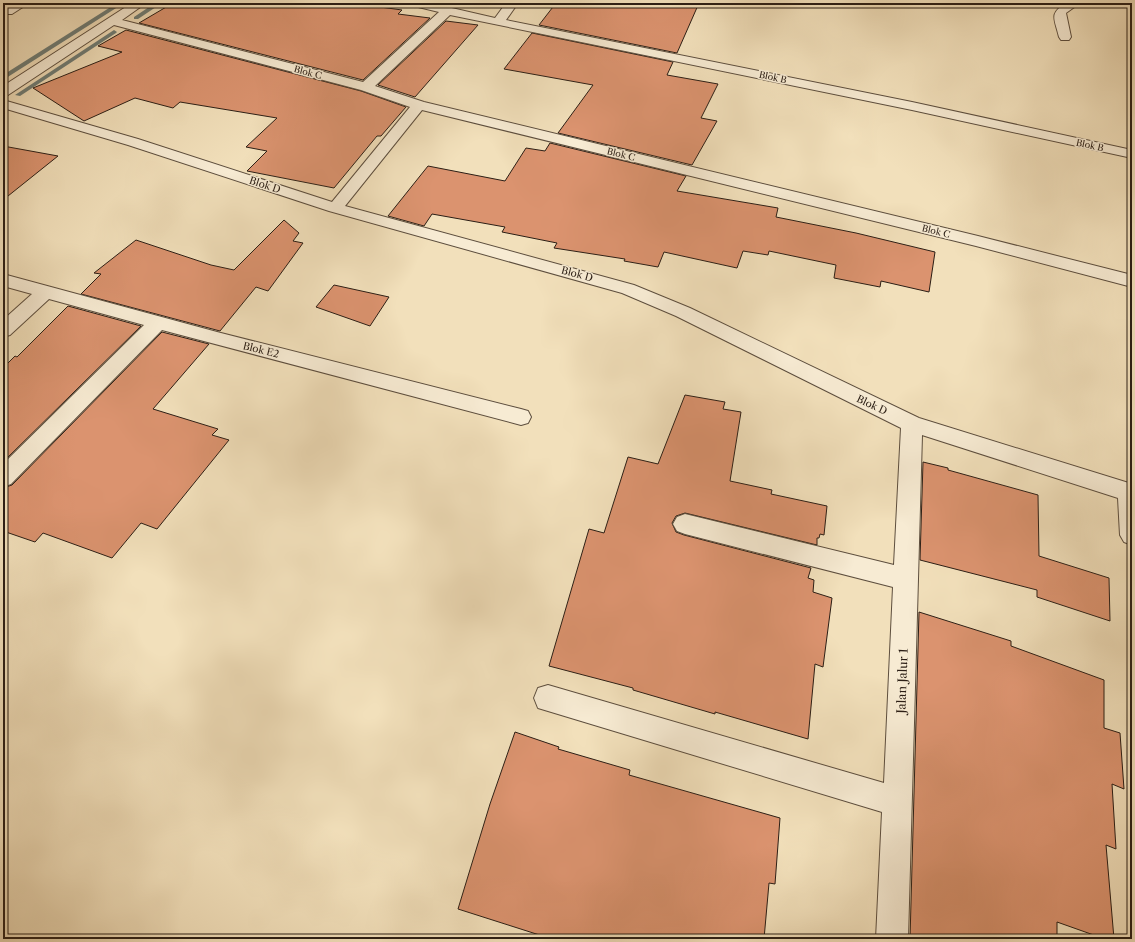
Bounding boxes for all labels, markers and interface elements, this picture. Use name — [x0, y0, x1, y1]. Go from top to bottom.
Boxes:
street label: Blok C — [293, 63, 323, 81]
street label: Blok B — [758, 69, 788, 85]
street label: Blok B — [1075, 137, 1105, 153]
street label: Blok C — [606, 145, 636, 163]
street label: Blok D — [248, 174, 282, 196]
street label: Blok C — [921, 222, 951, 240]
street label: Blok D — [560, 264, 594, 284]
street label: Blok E2 — [242, 339, 281, 361]
street label: Blok D — [855, 392, 889, 418]
street label: Jalan Jalur 1 — [893, 648, 911, 716]

